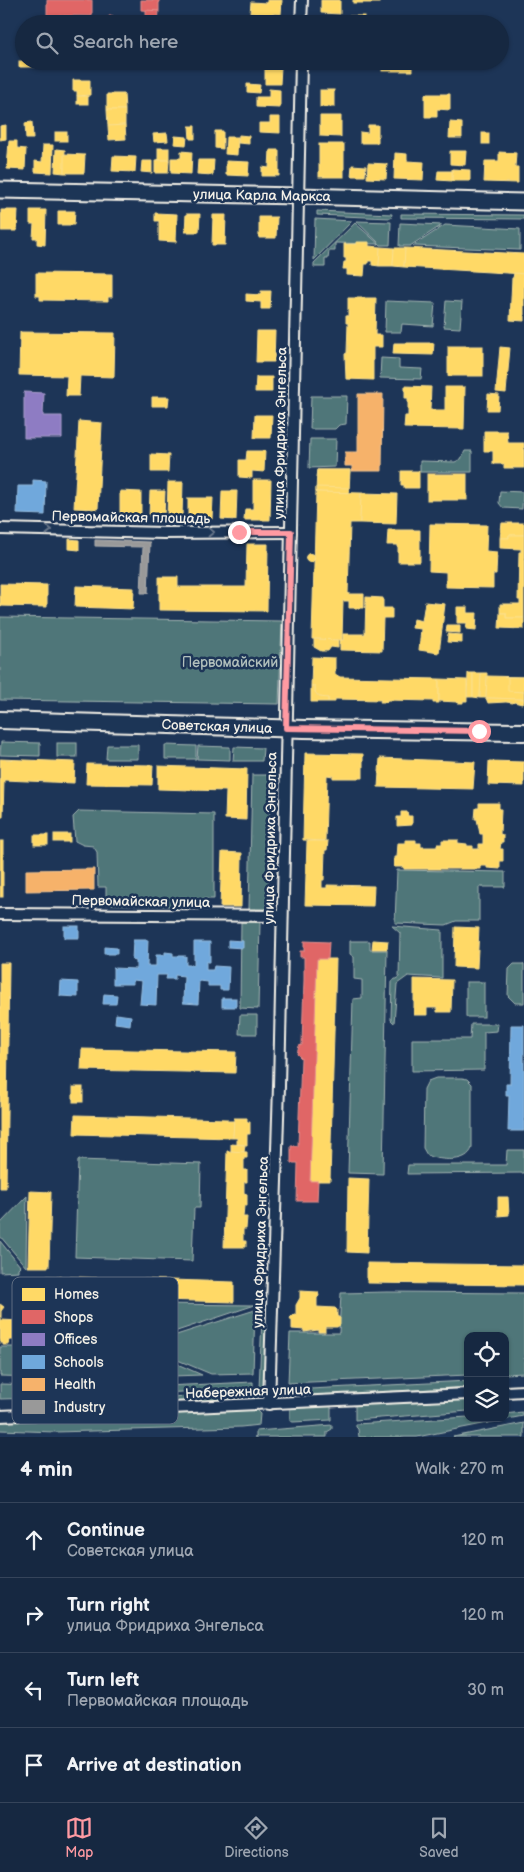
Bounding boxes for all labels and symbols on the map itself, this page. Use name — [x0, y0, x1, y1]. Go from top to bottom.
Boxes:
street label: улица Карла Маркса — [193, 186, 332, 205]
street label: улица Фридриха Энгельса — [270, 346, 291, 519]
street label: Первомайская площадь — [51, 508, 211, 527]
route end — [228, 521, 251, 544]
one-way arrow — [45, 525, 53, 535]
one-way arrow — [208, 527, 215, 537]
park label: Первомайский — [182, 654, 278, 671]
street label: Советская улица — [161, 716, 273, 737]
route start — [468, 720, 491, 743]
street label: улица Фридриха Энгельса — [260, 751, 281, 924]
street label: Первомайская улица — [71, 892, 211, 911]
street label: улица Фридриха Энгельса — [249, 1155, 272, 1328]
legend — [12, 1277, 178, 1424]
text: Homes — [54, 1286, 99, 1303]
text: Shops — [54, 1309, 93, 1326]
text: Offices — [54, 1331, 97, 1348]
text: Schools — [54, 1354, 104, 1371]
text: Health — [54, 1376, 96, 1393]
street label: Набережная улица — [185, 1381, 312, 1402]
text: Industry — [54, 1399, 106, 1416]

